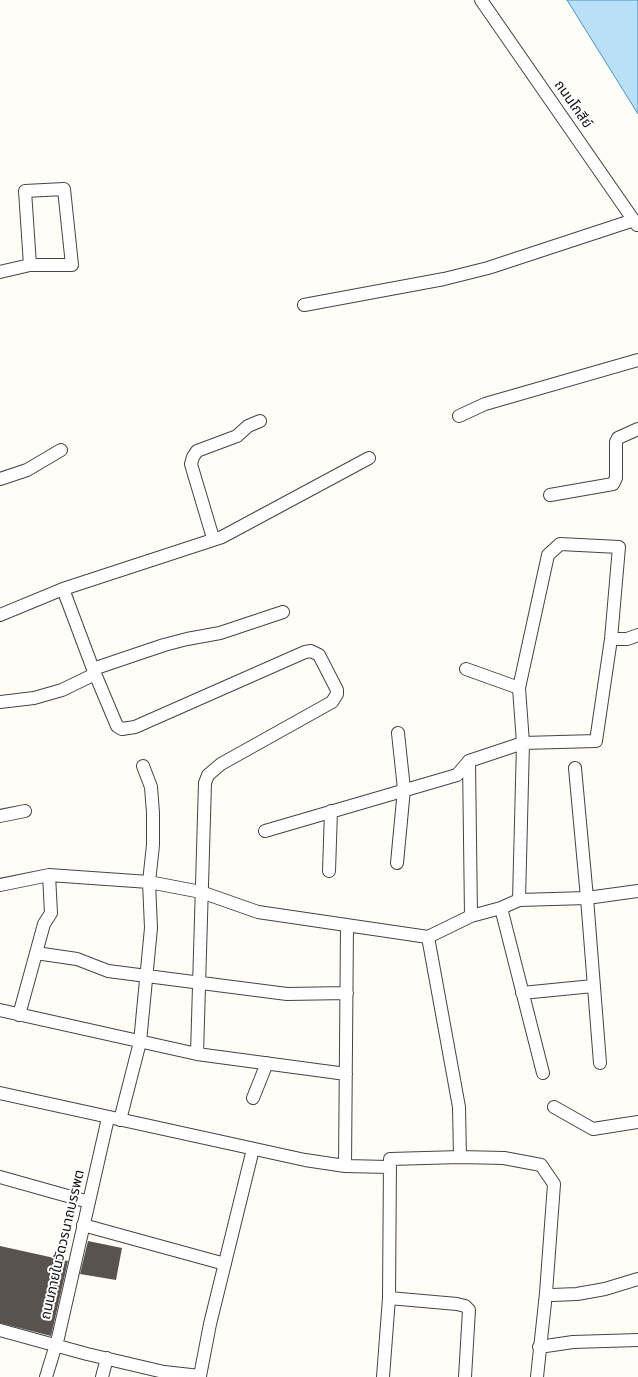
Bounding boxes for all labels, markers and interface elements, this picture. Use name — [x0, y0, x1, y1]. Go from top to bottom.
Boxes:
street label: ถนนโกสีย์ — [549, 78, 595, 132]
street label: ถนนภายในวัดวรนาถบรรพต — [39, 1168, 89, 1322]

